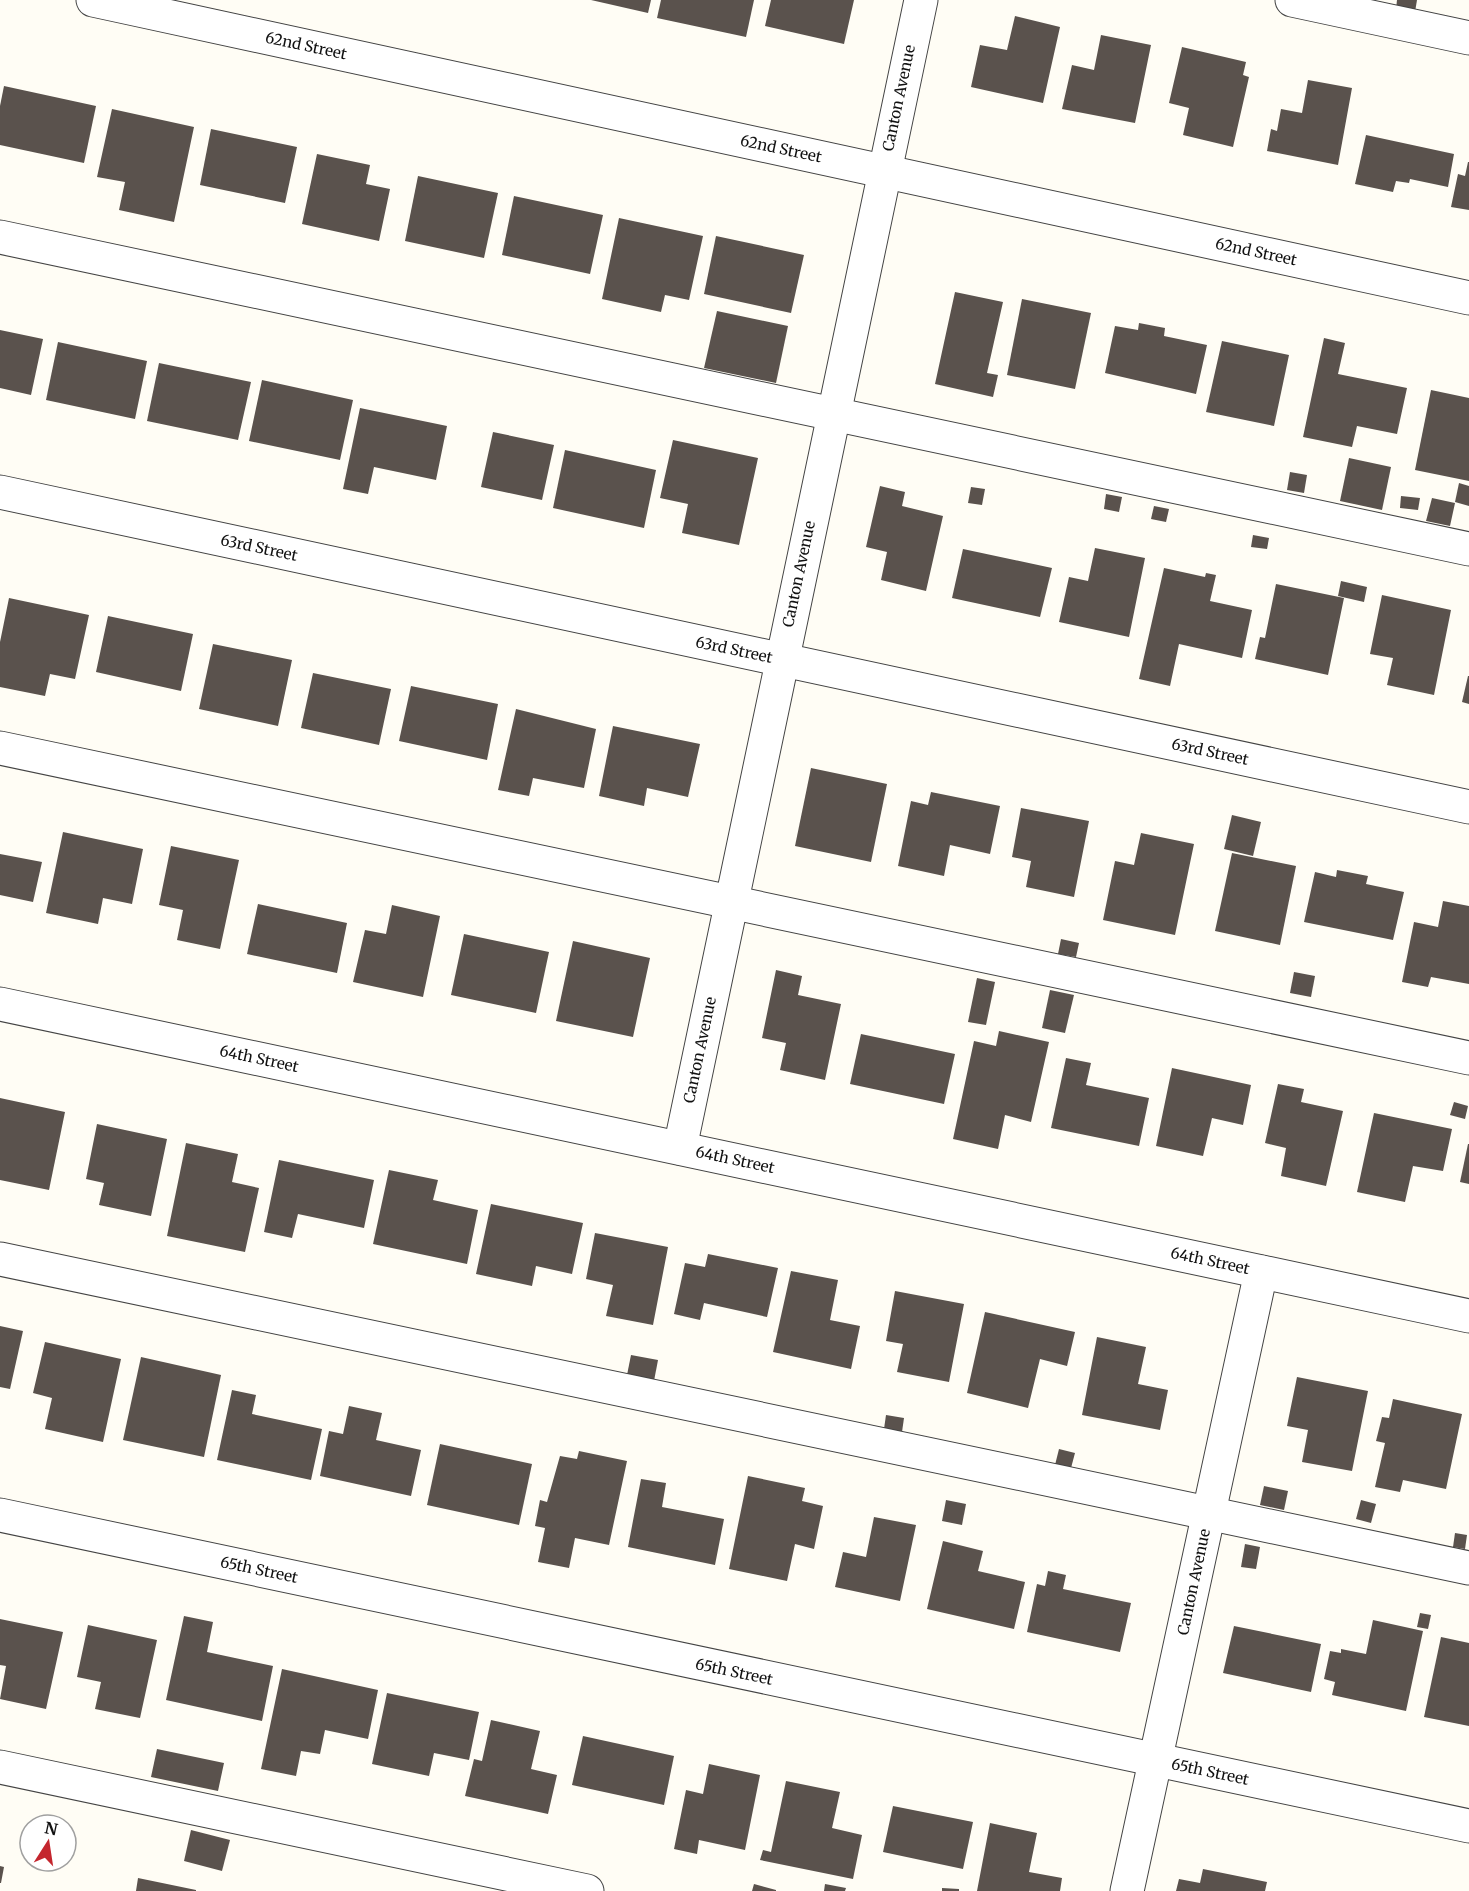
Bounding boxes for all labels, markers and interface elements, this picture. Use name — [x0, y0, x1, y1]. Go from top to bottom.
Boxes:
street label: 62nd Street — [264, 28, 349, 63]
street label: Canton Avenue — [878, 43, 919, 153]
street label: 62nd Street — [739, 131, 824, 166]
street label: 62nd Street — [1214, 234, 1299, 269]
street label: Canton Avenue — [778, 519, 819, 629]
street label: 63rd Street — [219, 530, 299, 565]
street label: 63rd Street — [694, 632, 774, 667]
street label: 63rd Street — [1170, 734, 1250, 769]
street label: Canton Avenue — [679, 995, 720, 1105]
street label: 64th Street — [218, 1041, 300, 1076]
street label: 64th Street — [694, 1142, 776, 1177]
street label: 64th Street — [1169, 1243, 1251, 1278]
street label: Canton Avenue — [1173, 1527, 1214, 1637]
street label: 65th Street — [219, 1552, 300, 1587]
street label: 65th Street — [694, 1654, 775, 1689]
street label: 65th Street — [1170, 1754, 1251, 1789]
north arrow — [18, 1813, 78, 1873]
text: N — [43, 1817, 60, 1839]

